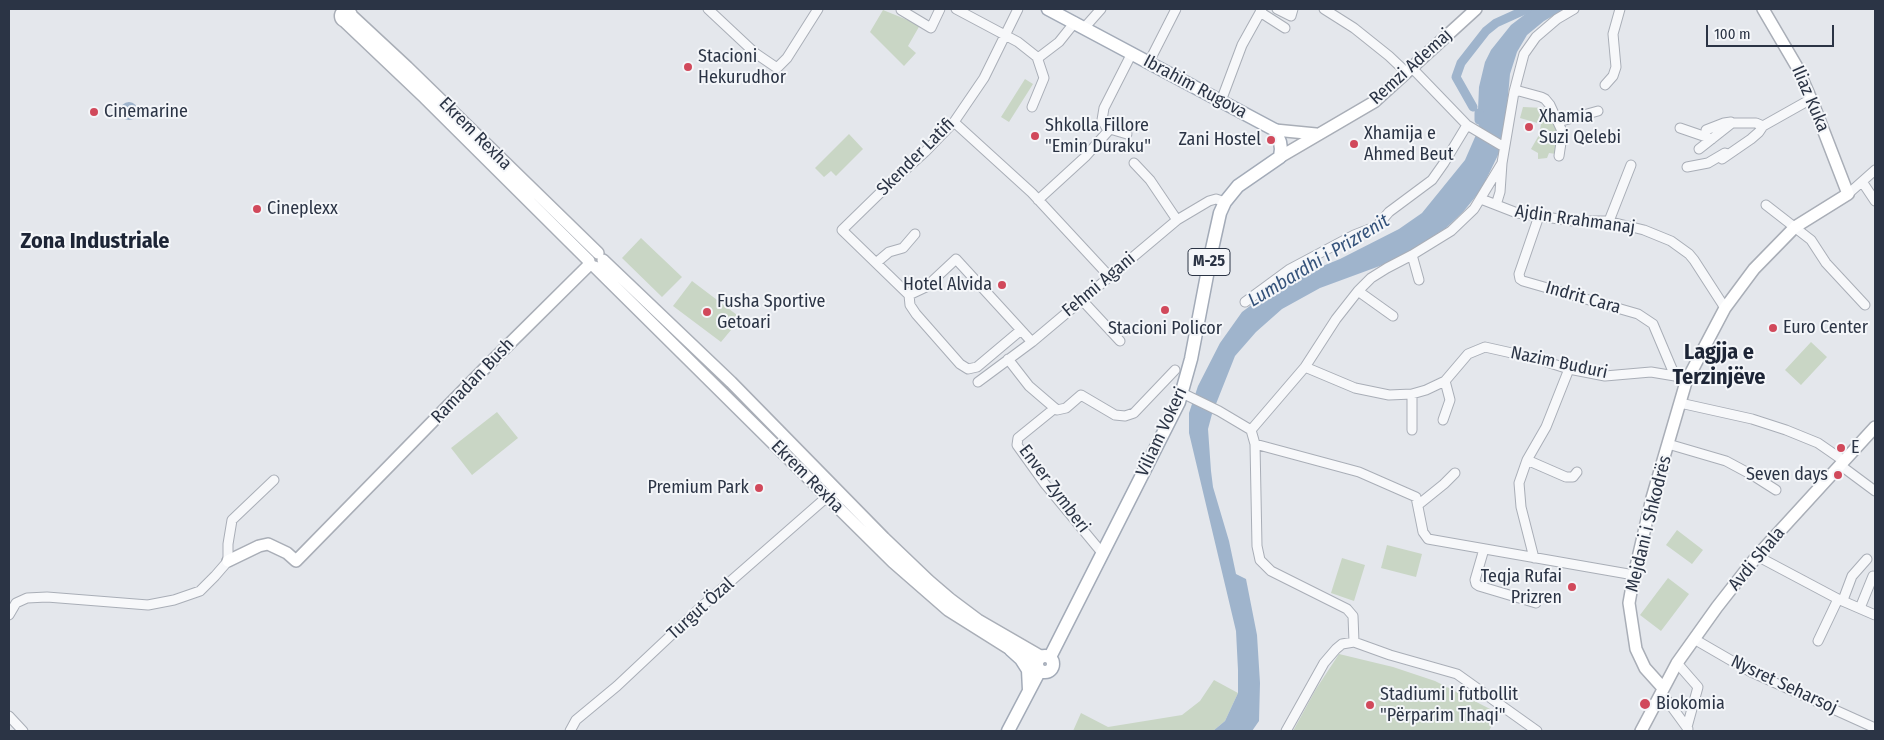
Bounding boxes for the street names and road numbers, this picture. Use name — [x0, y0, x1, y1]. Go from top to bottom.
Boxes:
street label: Remzi Ademaj — [1365, 24, 1457, 110]
street label: Ibrahim Rugova — [1139, 51, 1251, 123]
street label: Iliaz Kuka — [1786, 63, 1834, 135]
street label: Ekrem Rexha — [434, 93, 516, 175]
street label: Skender Latifi — [873, 114, 959, 200]
street label: Ajdin Rrahmanaj — [1514, 201, 1636, 239]
street label: Fehmi Agani — [1058, 248, 1140, 322]
road number: M-25 — [1188, 248, 1230, 276]
street label: Indrit Cara — [1543, 277, 1623, 319]
street label: Ramadan Bush — [427, 334, 519, 428]
street label: Nazim Buduri — [1509, 342, 1609, 384]
street label: Viliam Vokeri — [1132, 384, 1192, 480]
street label: Ekrem Rexha — [766, 436, 848, 518]
street label: Enver Zymberi — [1014, 441, 1094, 537]
street label: Mejdani i Shkodrës — [1622, 454, 1676, 594]
street label: Avdi Shala — [1724, 523, 1790, 595]
street label: Turgut Özal — [663, 573, 739, 645]
street label: Nysret Seharsoj — [1727, 651, 1841, 719]

